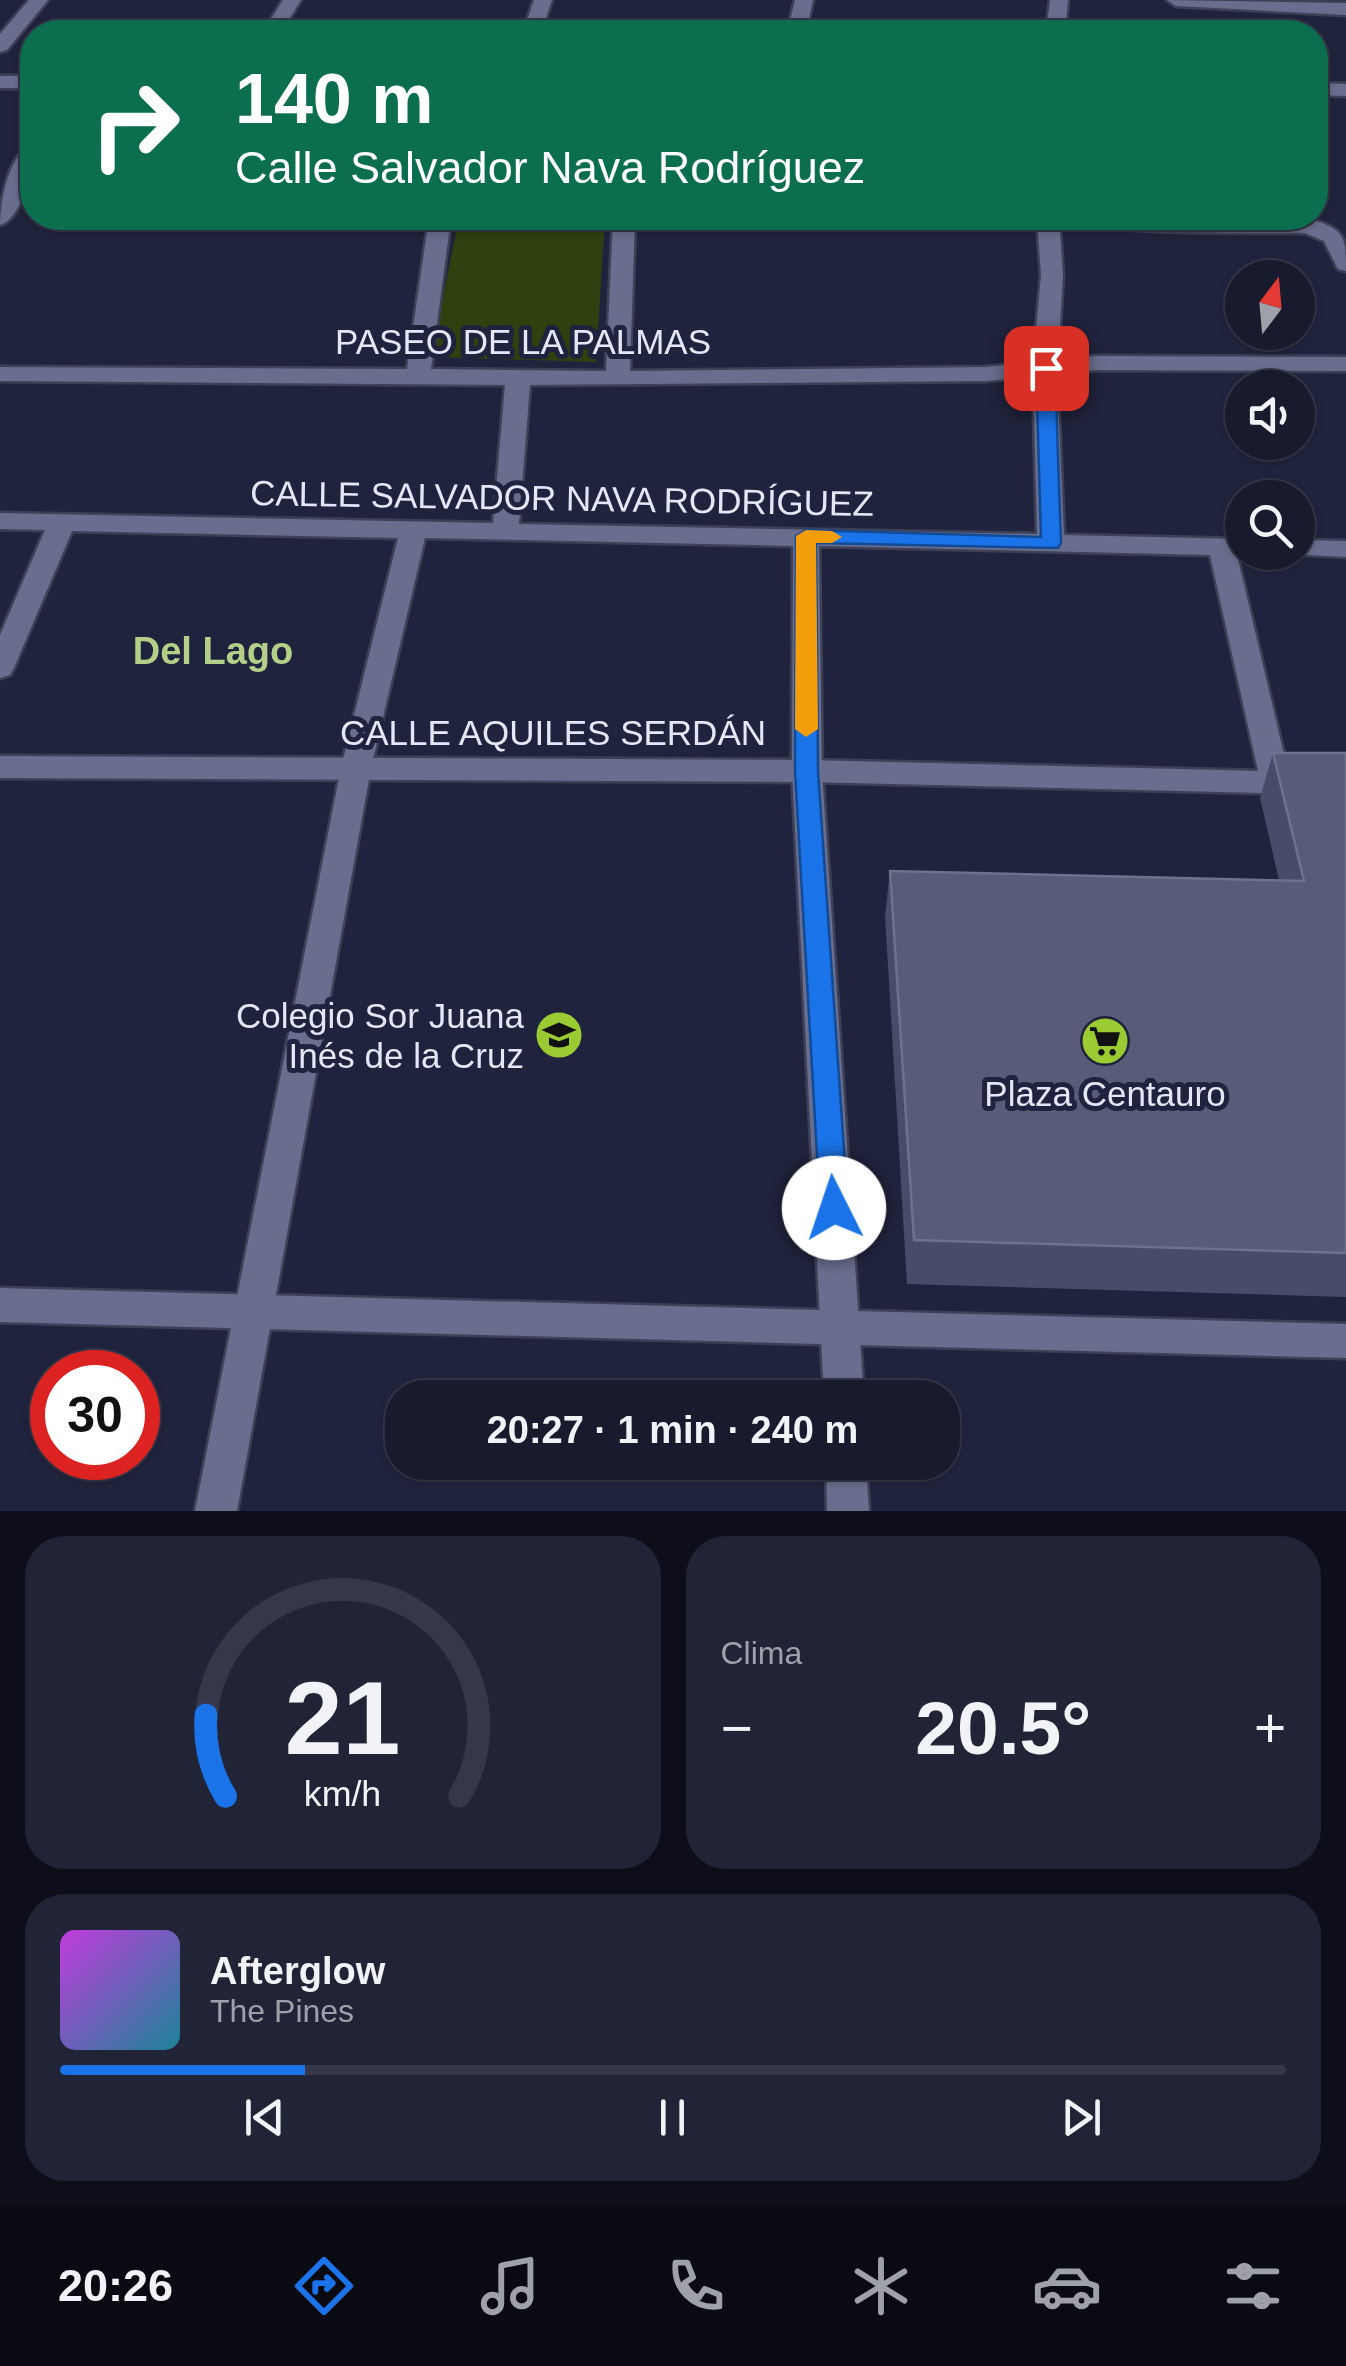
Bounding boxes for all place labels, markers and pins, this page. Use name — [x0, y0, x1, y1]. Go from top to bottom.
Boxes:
pin — [1004, 326, 1089, 411]
place label: Colegio Sor Juana Inés de la Cruz — [236, 996, 525, 1075]
school or university icon: Colegio Sor Juana Inés de la Cruz — [533, 1009, 585, 1061]
supermarket icon: Plaza Centauro — [1079, 1015, 1131, 1067]
place label: Plaza Centauro — [984, 1074, 1226, 1113]

